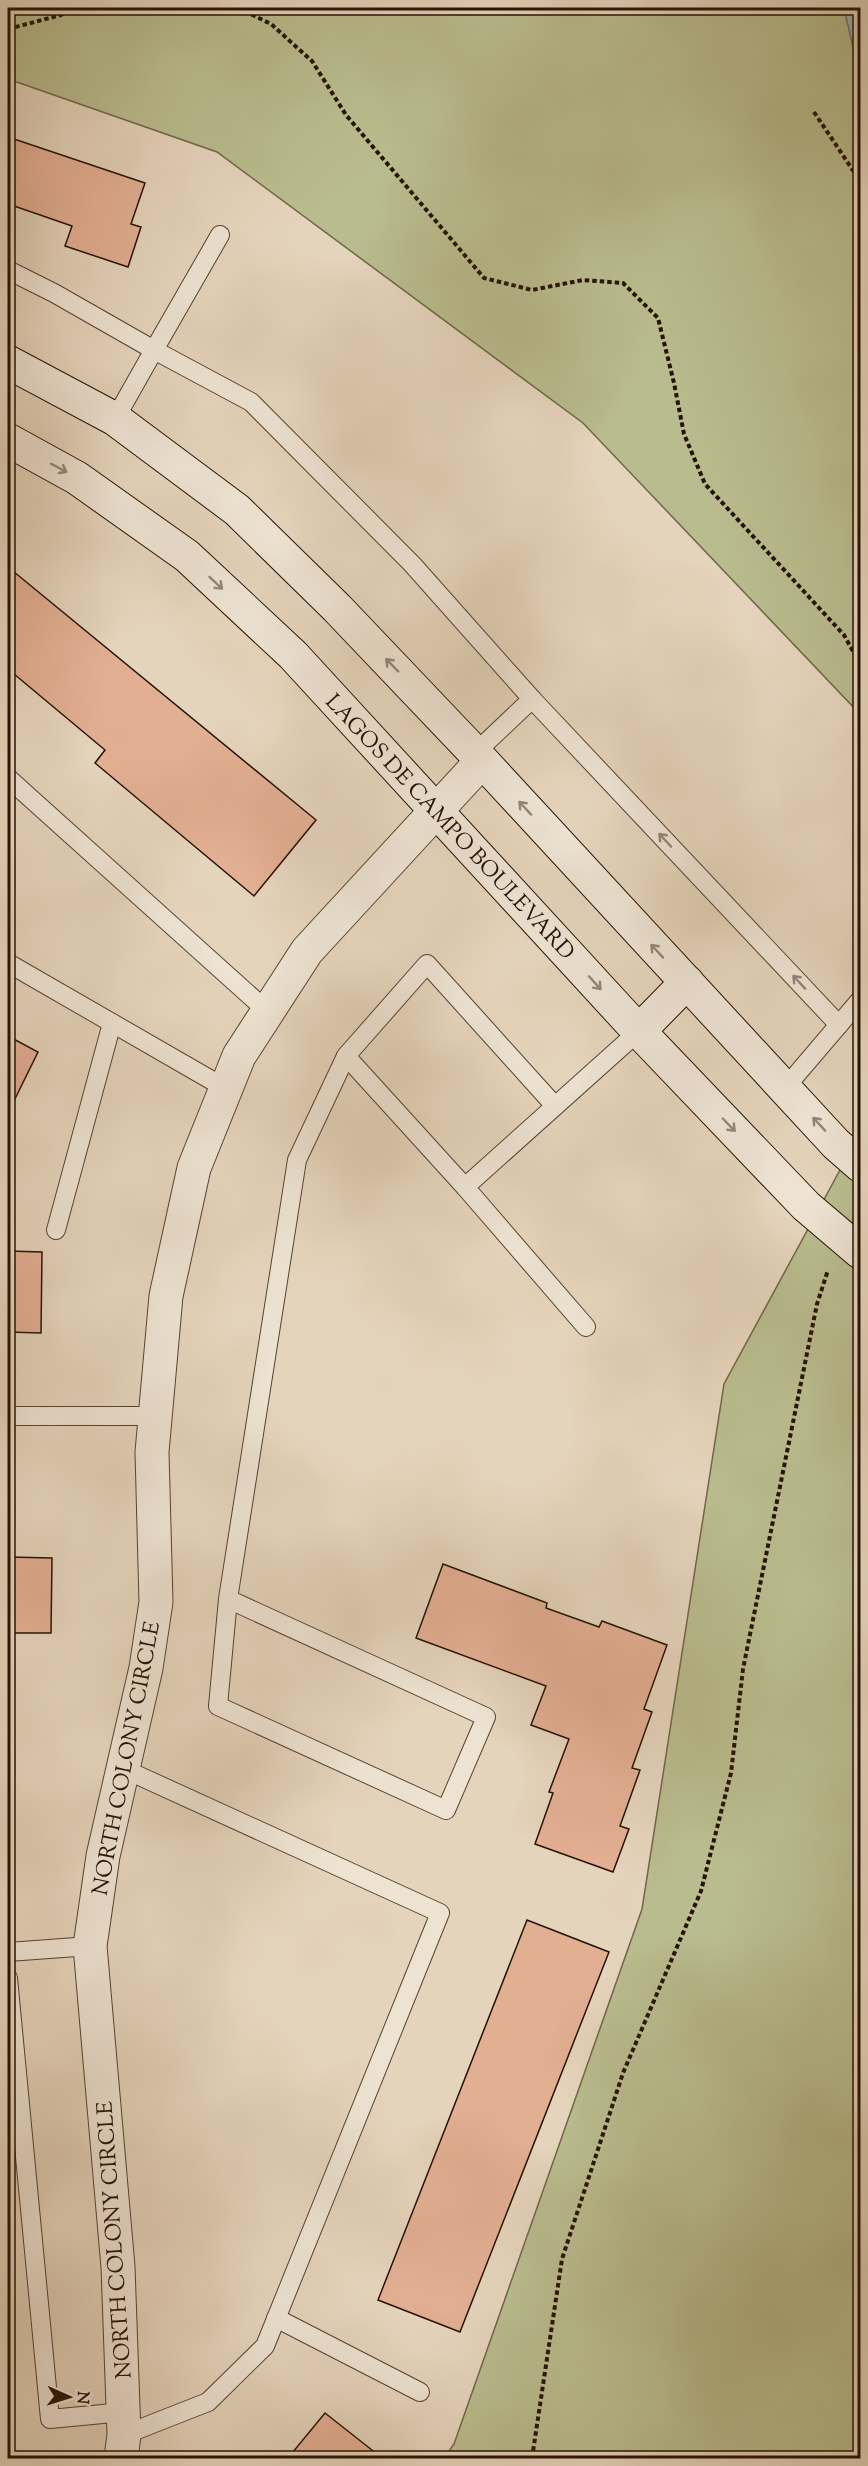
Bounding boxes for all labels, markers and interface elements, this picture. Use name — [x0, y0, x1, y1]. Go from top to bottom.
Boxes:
one-way arrow — [50, 462, 67, 474]
one-way arrow — [208, 575, 223, 589]
one-way arrow — [384, 658, 399, 673]
street label: LAGOS DE CAMPO BOULEVARD — [317, 688, 581, 968]
one-way arrow — [518, 800, 532, 815]
one-way arrow — [658, 833, 672, 848]
one-way arrow — [650, 944, 664, 959]
one-way arrow — [792, 975, 806, 990]
one-way arrow — [588, 976, 602, 991]
one-way arrow — [722, 1117, 736, 1132]
one-way arrow — [811, 1117, 826, 1132]
street label: NORTH COLONY CIRCLE — [86, 1619, 170, 1898]
street label: NORTH COLONY CIRCLE — [90, 2100, 142, 2380]
north arrow — [39, 2367, 99, 2427]
text: N — [70, 2391, 93, 2405]

